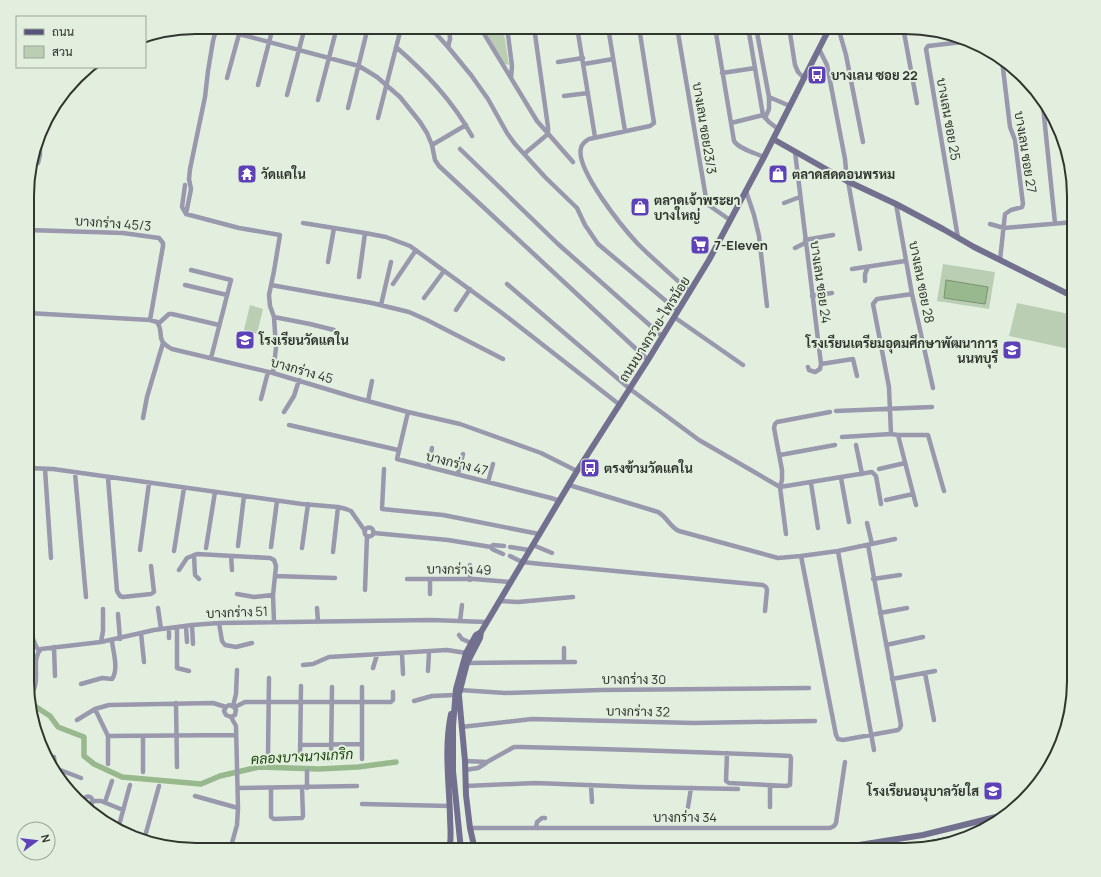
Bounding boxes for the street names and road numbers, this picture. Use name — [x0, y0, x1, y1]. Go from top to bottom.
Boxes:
street label: บางเลน ซอย 25 — [933, 76, 965, 162]
street label: บางเลน ซอย23/3 — [689, 81, 721, 175]
street label: บางเลน ซอย 27 — [1011, 110, 1041, 194]
street label: บางกร่าง 45/3 — [74, 211, 152, 235]
street label: บางเลน ซอย 24 — [806, 239, 836, 325]
street label: บางเลน ซอย 28 — [905, 239, 939, 325]
street label: ถนนบางกรวย-ไทรน้อย — [614, 273, 694, 385]
street label: บางกร่าง 45 — [269, 352, 335, 388]
street label: บางกร่าง 47 — [424, 447, 490, 479]
street label: บางกร่าง 49 — [426, 559, 492, 579]
street label: บางกร่าง 51 — [206, 602, 268, 622]
street label: บางกร่าง 30 — [602, 670, 666, 688]
street label: บางกร่าง 32 — [606, 701, 670, 721]
street label: บางกร่าง 34 — [653, 808, 717, 826]

